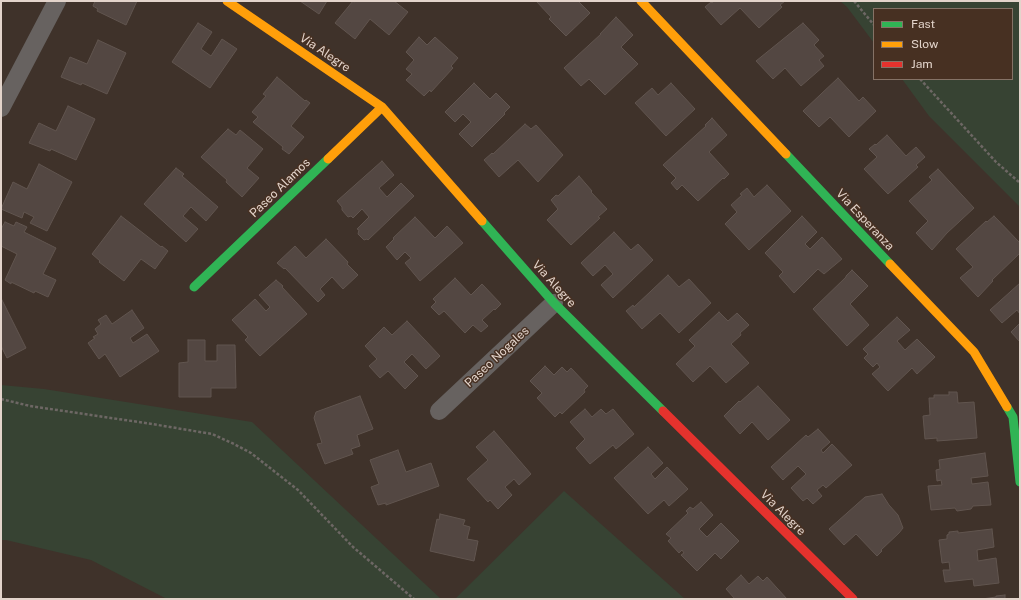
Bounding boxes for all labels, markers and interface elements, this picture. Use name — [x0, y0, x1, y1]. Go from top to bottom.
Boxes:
legend — [873, 8, 1013, 80]
text: Fast — [911, 17, 935, 31]
street label: Via Alegre — [297, 31, 353, 75]
text: Slow — [911, 37, 938, 51]
text: Jam — [911, 57, 933, 71]
street label: Paseo Alamos — [247, 156, 313, 220]
street label: Via Esperanza — [833, 186, 897, 254]
street label: Via Alegre — [529, 258, 579, 310]
street label: Paseo Nogales — [462, 324, 532, 390]
street label: Via Alegre — [757, 487, 809, 539]

